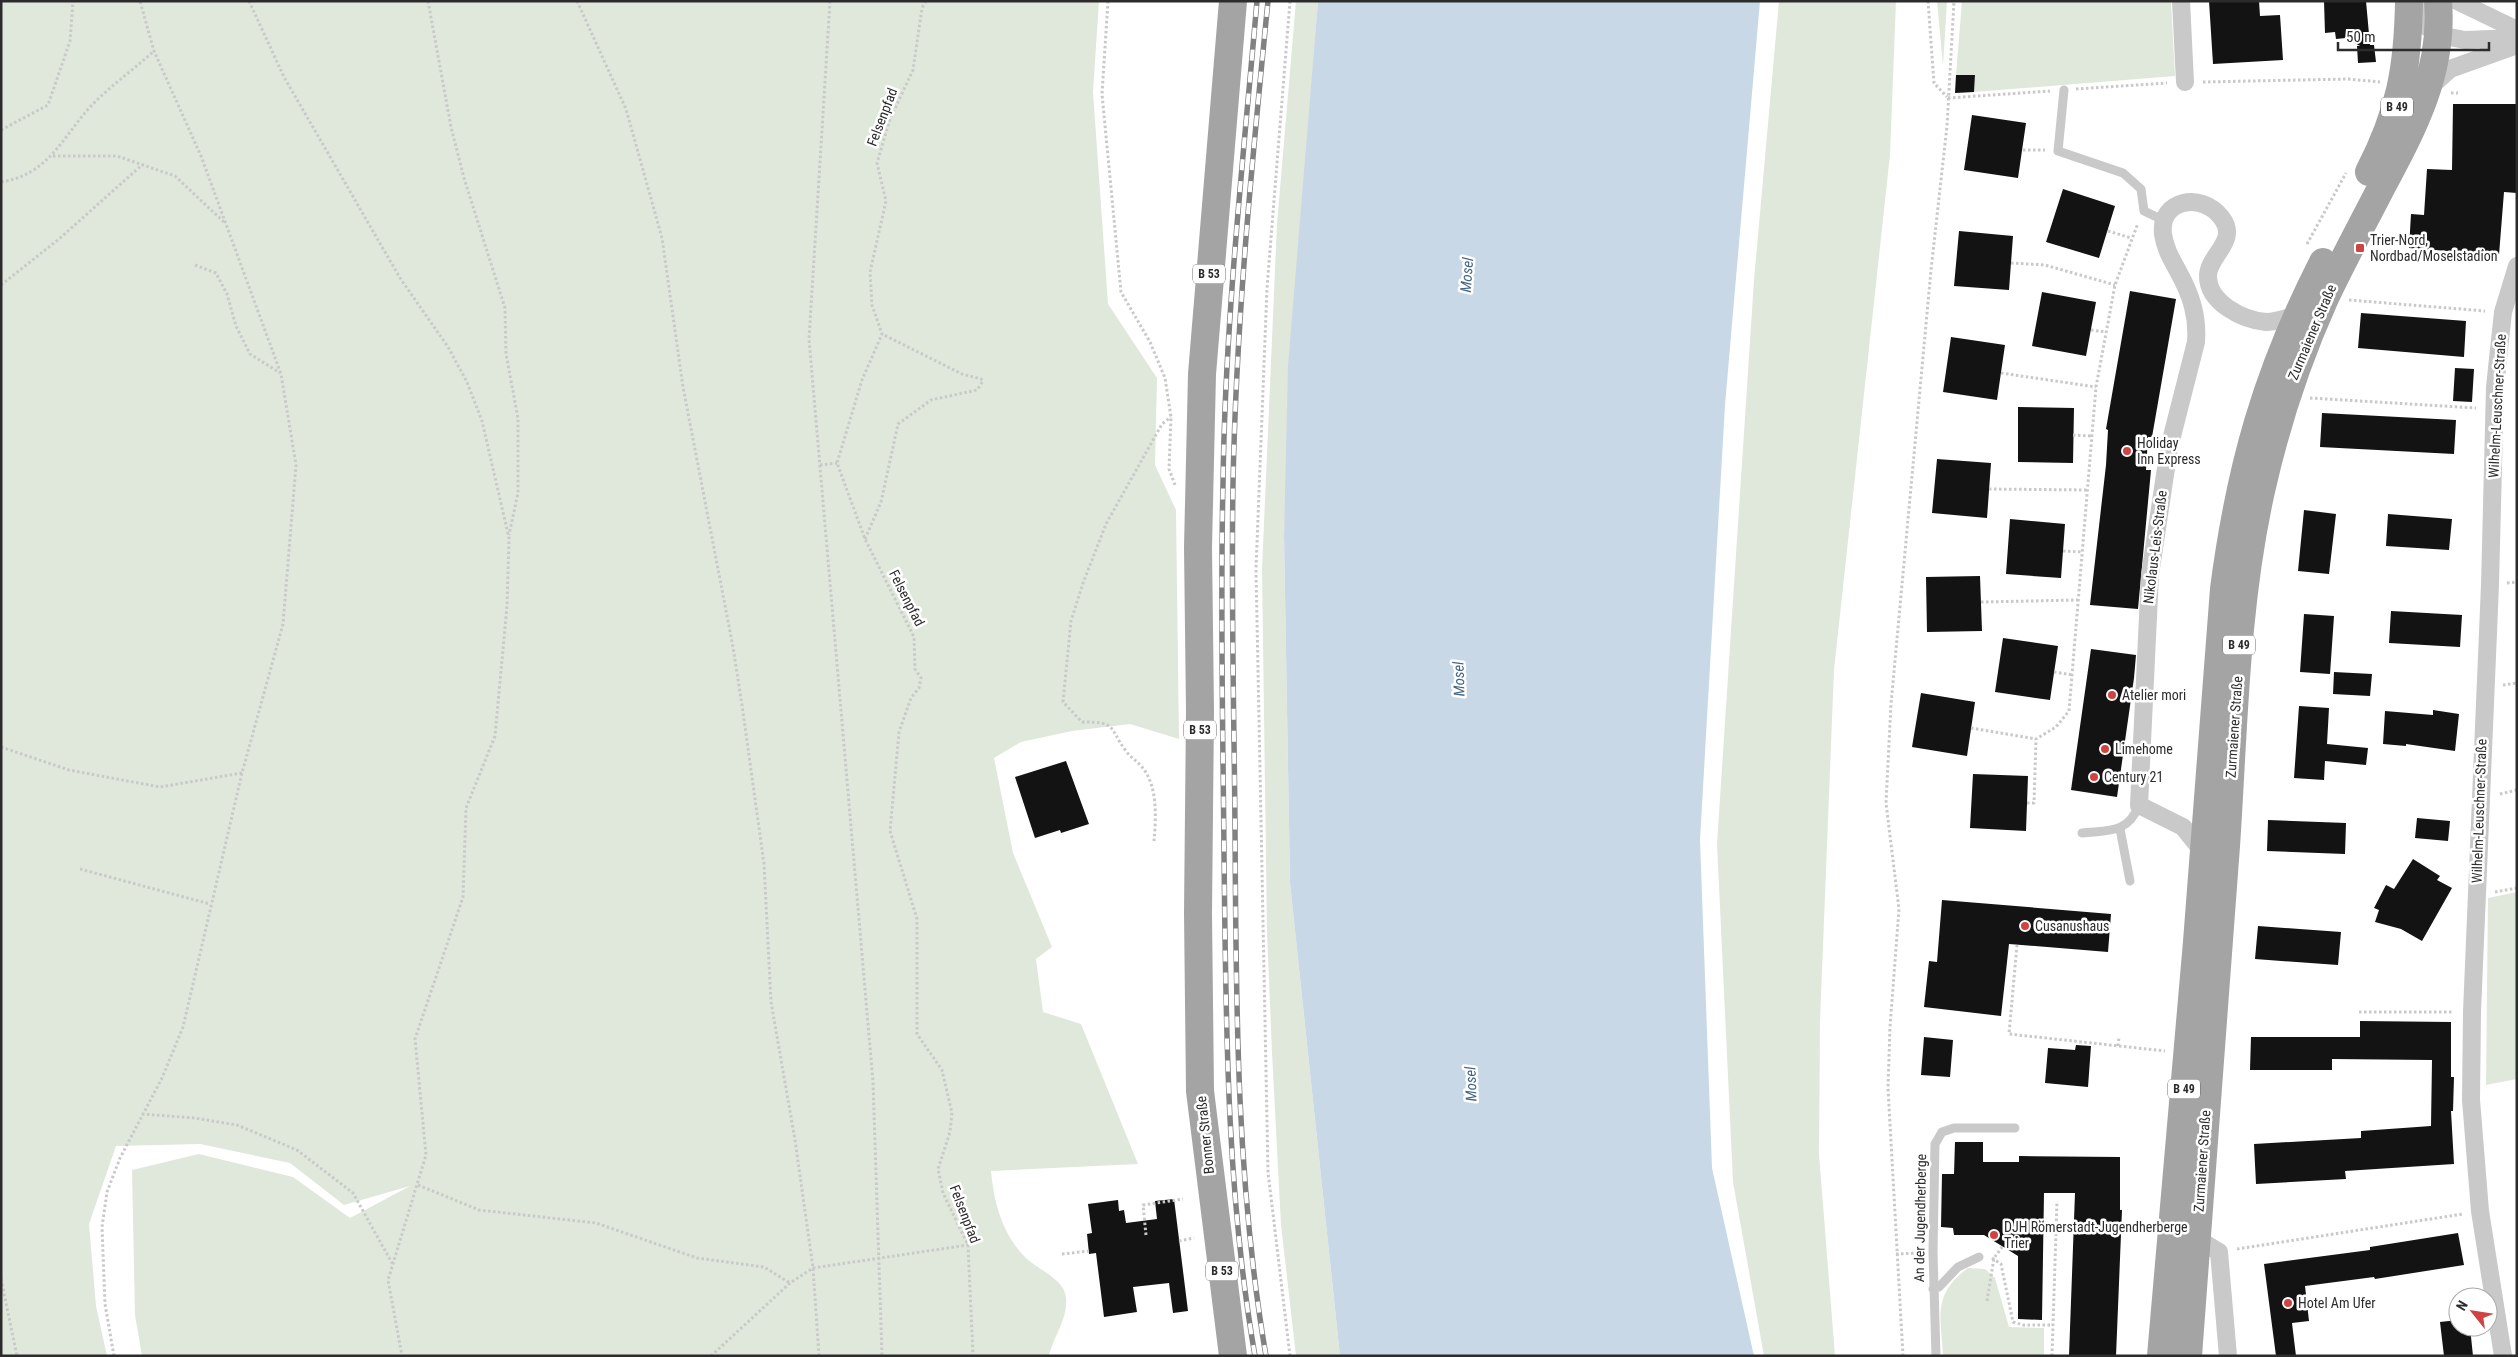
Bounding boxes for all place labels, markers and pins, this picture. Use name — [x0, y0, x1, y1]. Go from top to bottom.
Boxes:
place label: Trier-Nord, Nordbad/Moselstadion — [2370, 232, 2498, 264]
marker: Trier-Nord, Nordbad/Moselstadion — [2354, 242, 2366, 254]
place label: Holiday Inn Express — [2137, 435, 2201, 467]
marker: Holiday Inn Express — [2121, 445, 2133, 457]
place label: Atelier mori — [2122, 687, 2186, 703]
marker: Atelier mori — [2106, 689, 2118, 701]
place label: Limehome — [2115, 741, 2173, 757]
marker: Limehome — [2099, 743, 2111, 755]
place label: Century 21 — [2104, 769, 2163, 785]
marker: Century 21 — [2088, 771, 2100, 783]
place label: Cusanushaus — [2035, 918, 2109, 934]
marker: Cusanushaus — [2019, 920, 2031, 932]
place label: DJH Römerstadt-Jugendherberge Trier — [2004, 1219, 2188, 1251]
marker: DJH Römerstadt-Jugendherberge Trier — [1988, 1229, 2000, 1241]
place label: Hotel Am Ufer — [2298, 1295, 2376, 1311]
marker: Hotel Am Ufer — [2282, 1297, 2294, 1309]

